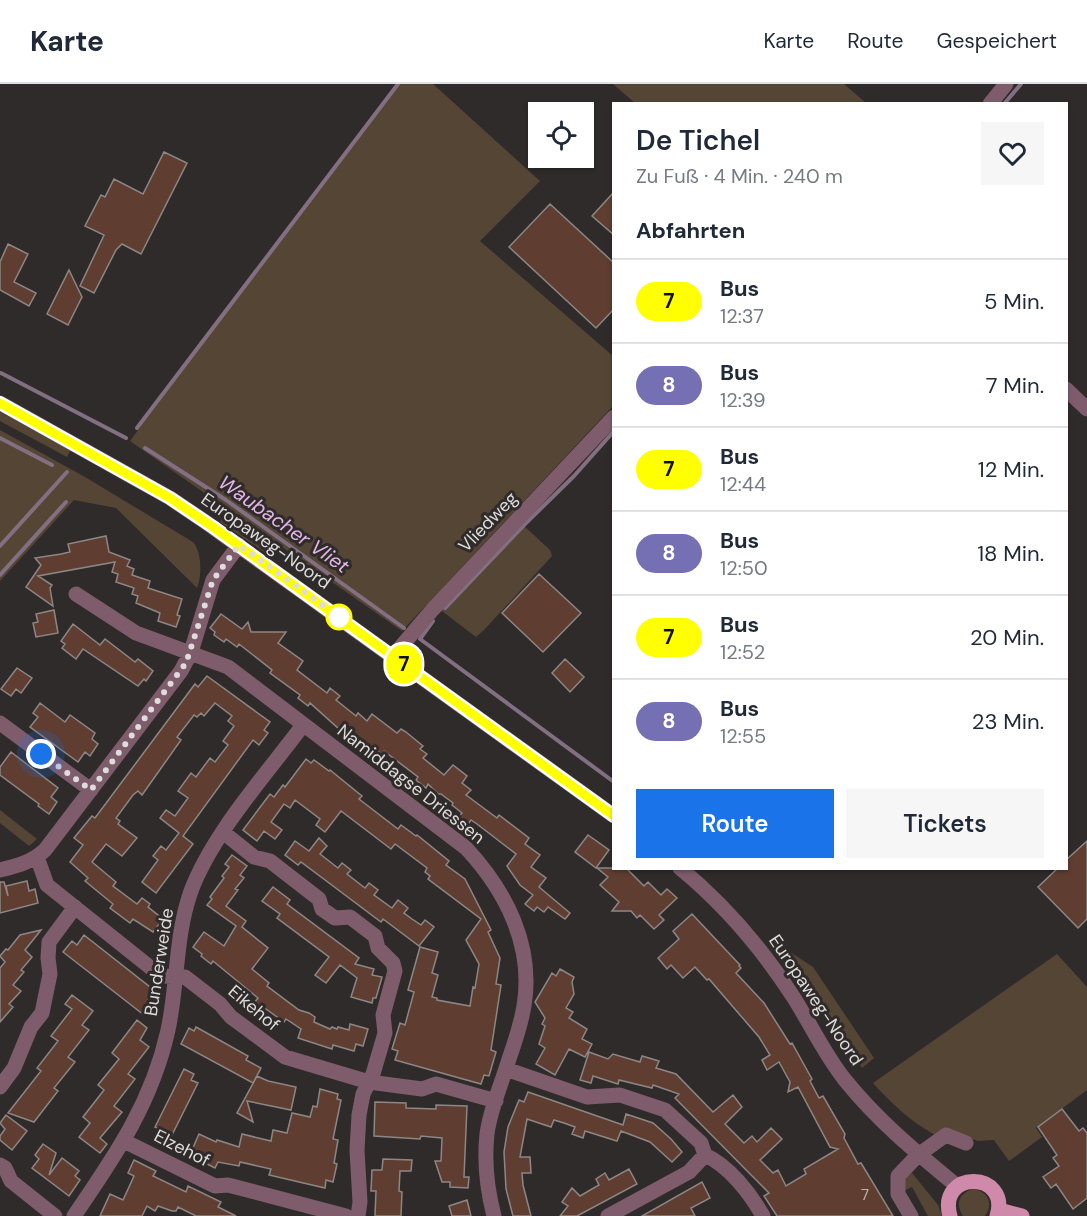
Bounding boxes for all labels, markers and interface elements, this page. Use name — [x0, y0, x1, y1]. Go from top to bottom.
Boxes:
text: Karte — [30, 23, 104, 60]
text: Karte — [763, 27, 814, 55]
text: Route — [847, 27, 903, 55]
text: Gespeichert — [936, 27, 1057, 55]
map controls — [528, 102, 594, 168]
button: locate — [528, 102, 594, 168]
text: De Tichel — [636, 122, 760, 159]
button: heart — [981, 122, 1044, 185]
text: Zu Fuß · 4 Min. · 240 m — [636, 163, 843, 189]
text: Abfahrten — [636, 216, 745, 245]
text: Bus — [720, 274, 759, 303]
text: 7 — [663, 287, 675, 315]
text: 5 Min. — [984, 287, 1044, 316]
text: 12:37 — [720, 303, 764, 329]
text: Bus — [720, 358, 759, 387]
text: 8 — [662, 371, 676, 399]
text: 7 Min. — [986, 371, 1044, 400]
text: 12:39 — [720, 387, 766, 413]
text: Bus — [720, 442, 759, 471]
text: 7 — [663, 455, 675, 483]
text: 12 Min. — [978, 455, 1044, 484]
water label: Waubacher Vliet — [213, 469, 355, 579]
text: 12:44 — [720, 471, 766, 497]
street label: Europaweg-Noord — [196, 487, 336, 595]
street label: Vliedweg — [453, 487, 523, 557]
text: Bus — [720, 526, 759, 555]
text: 8 — [662, 539, 676, 567]
text: 18 Min. — [977, 539, 1044, 568]
text: 12:50 — [720, 555, 768, 581]
unlabelled marker — [326, 604, 352, 630]
text: Bus — [720, 610, 759, 639]
text: 7 — [663, 623, 675, 651]
text: 20 Min. — [970, 623, 1044, 652]
text: 12:52 — [720, 639, 765, 665]
line badge: 7 — [384, 644, 424, 684]
text: 7 — [398, 650, 410, 678]
text: Bus — [720, 694, 759, 723]
text: 8 — [662, 707, 676, 735]
text: 23 Min. — [972, 707, 1044, 736]
street label: Namiddagse Driessen — [332, 719, 490, 849]
text: 12:55 — [720, 723, 766, 749]
your location — [26, 739, 56, 769]
button: Route — [636, 789, 834, 858]
button: Tickets — [846, 789, 1044, 858]
street label: Bunderweide — [139, 906, 179, 1018]
street label: Europaweg-Noord — [763, 930, 869, 1070]
street label: Eikehof — [223, 979, 285, 1037]
street label: Elzehof — [150, 1124, 214, 1172]
house number: 7 — [861, 1185, 869, 1205]

